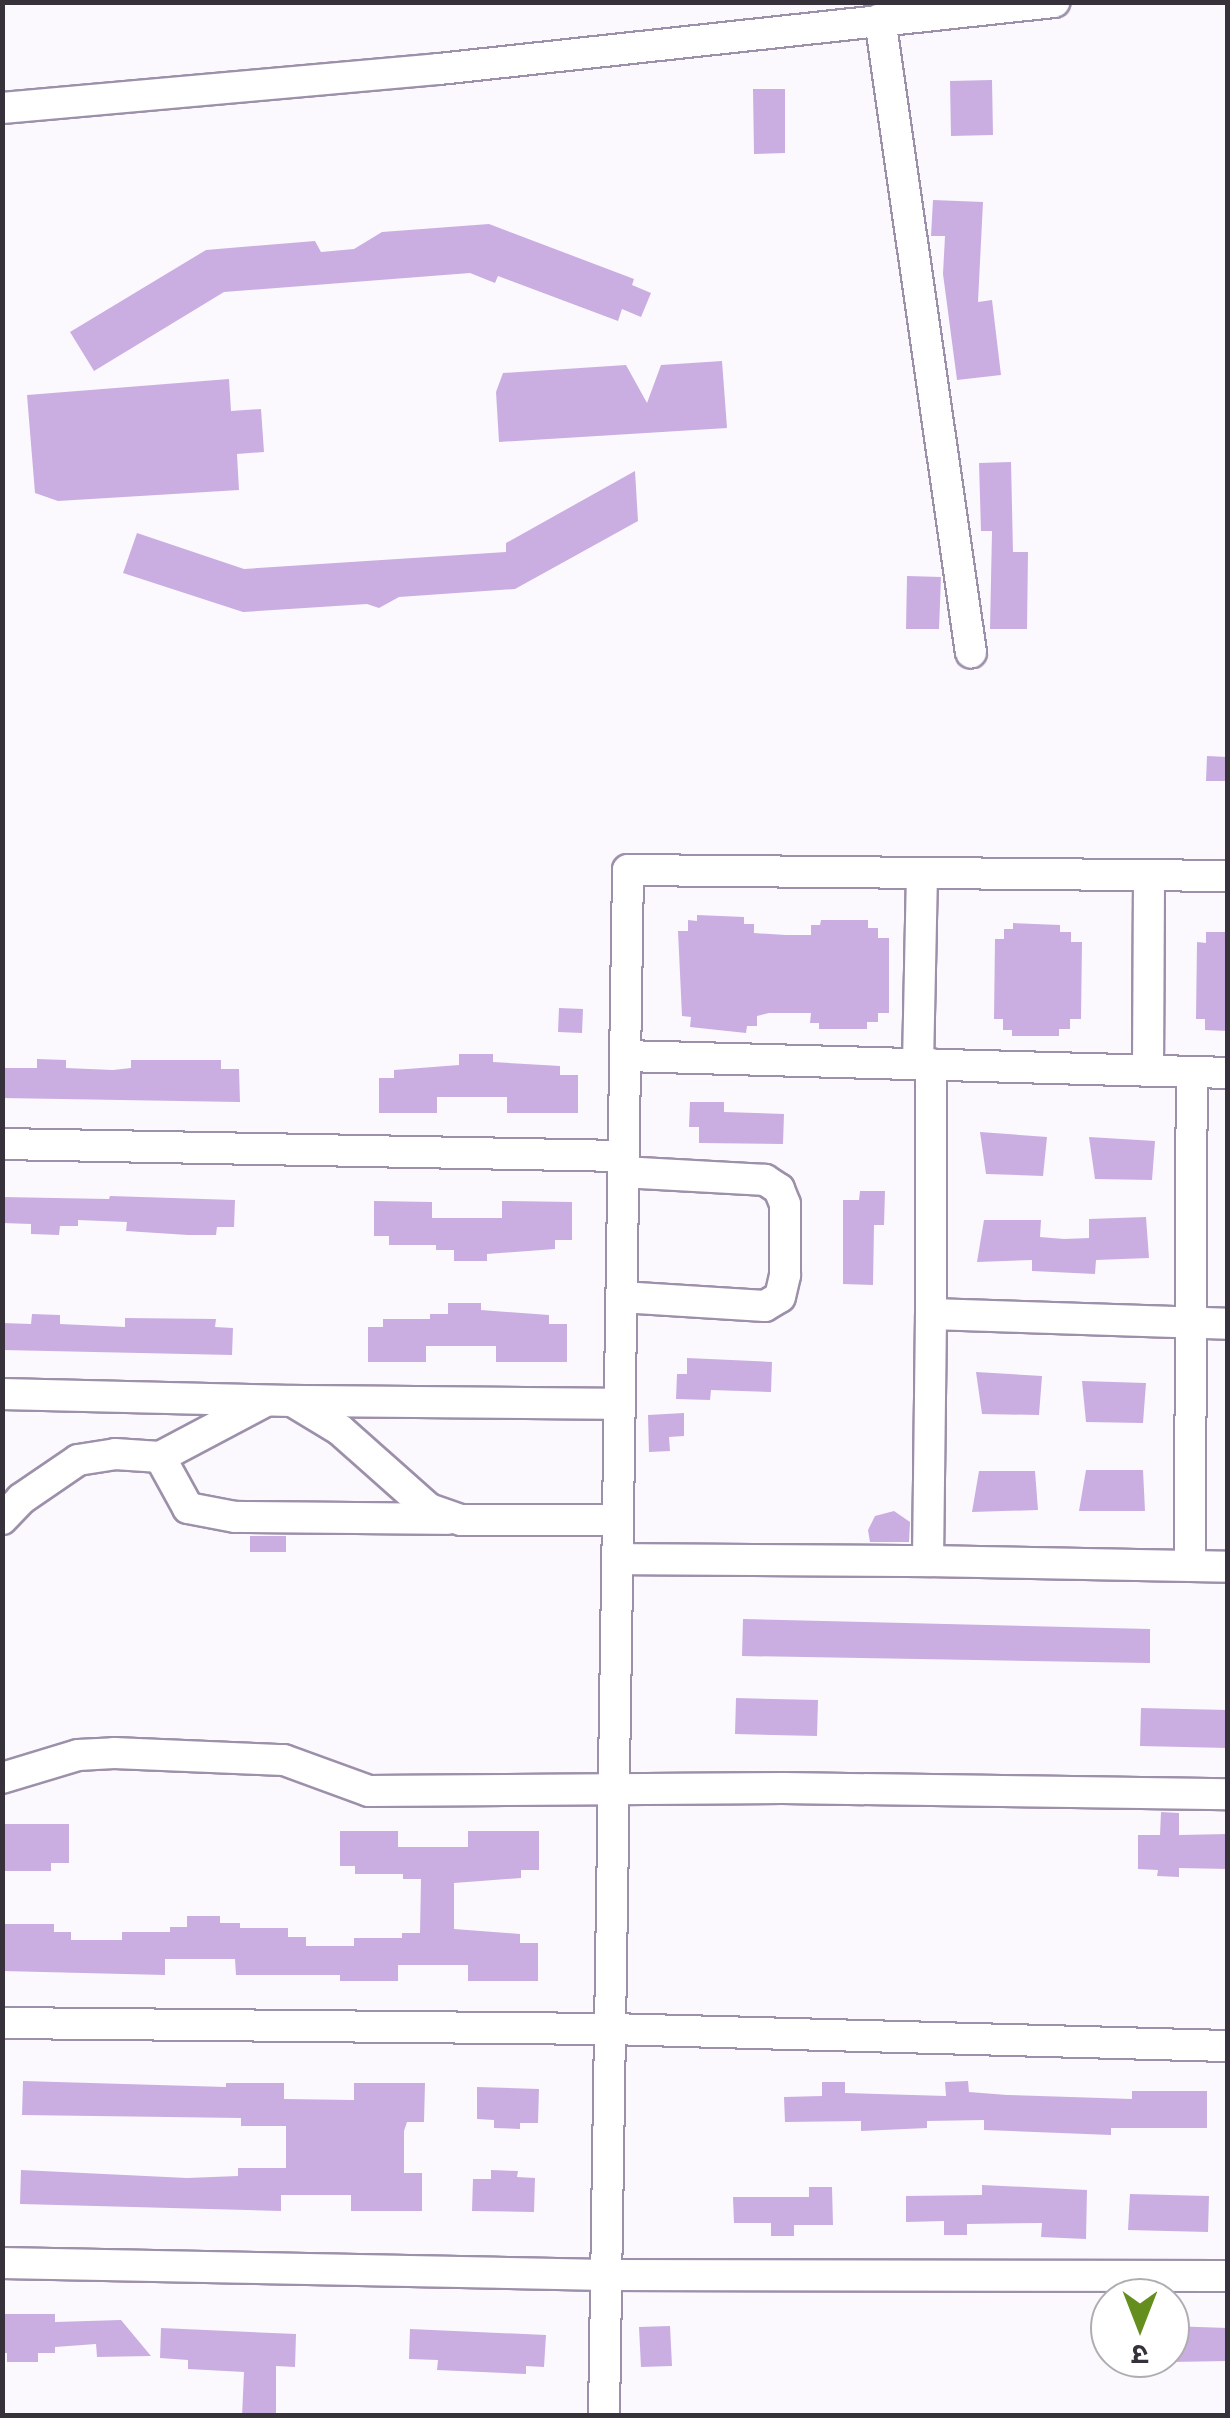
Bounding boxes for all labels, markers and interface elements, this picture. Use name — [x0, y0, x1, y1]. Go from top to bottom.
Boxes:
north arrow — [1090, 2278, 1190, 2378]
text: उ — [1132, 2339, 1148, 2373]

